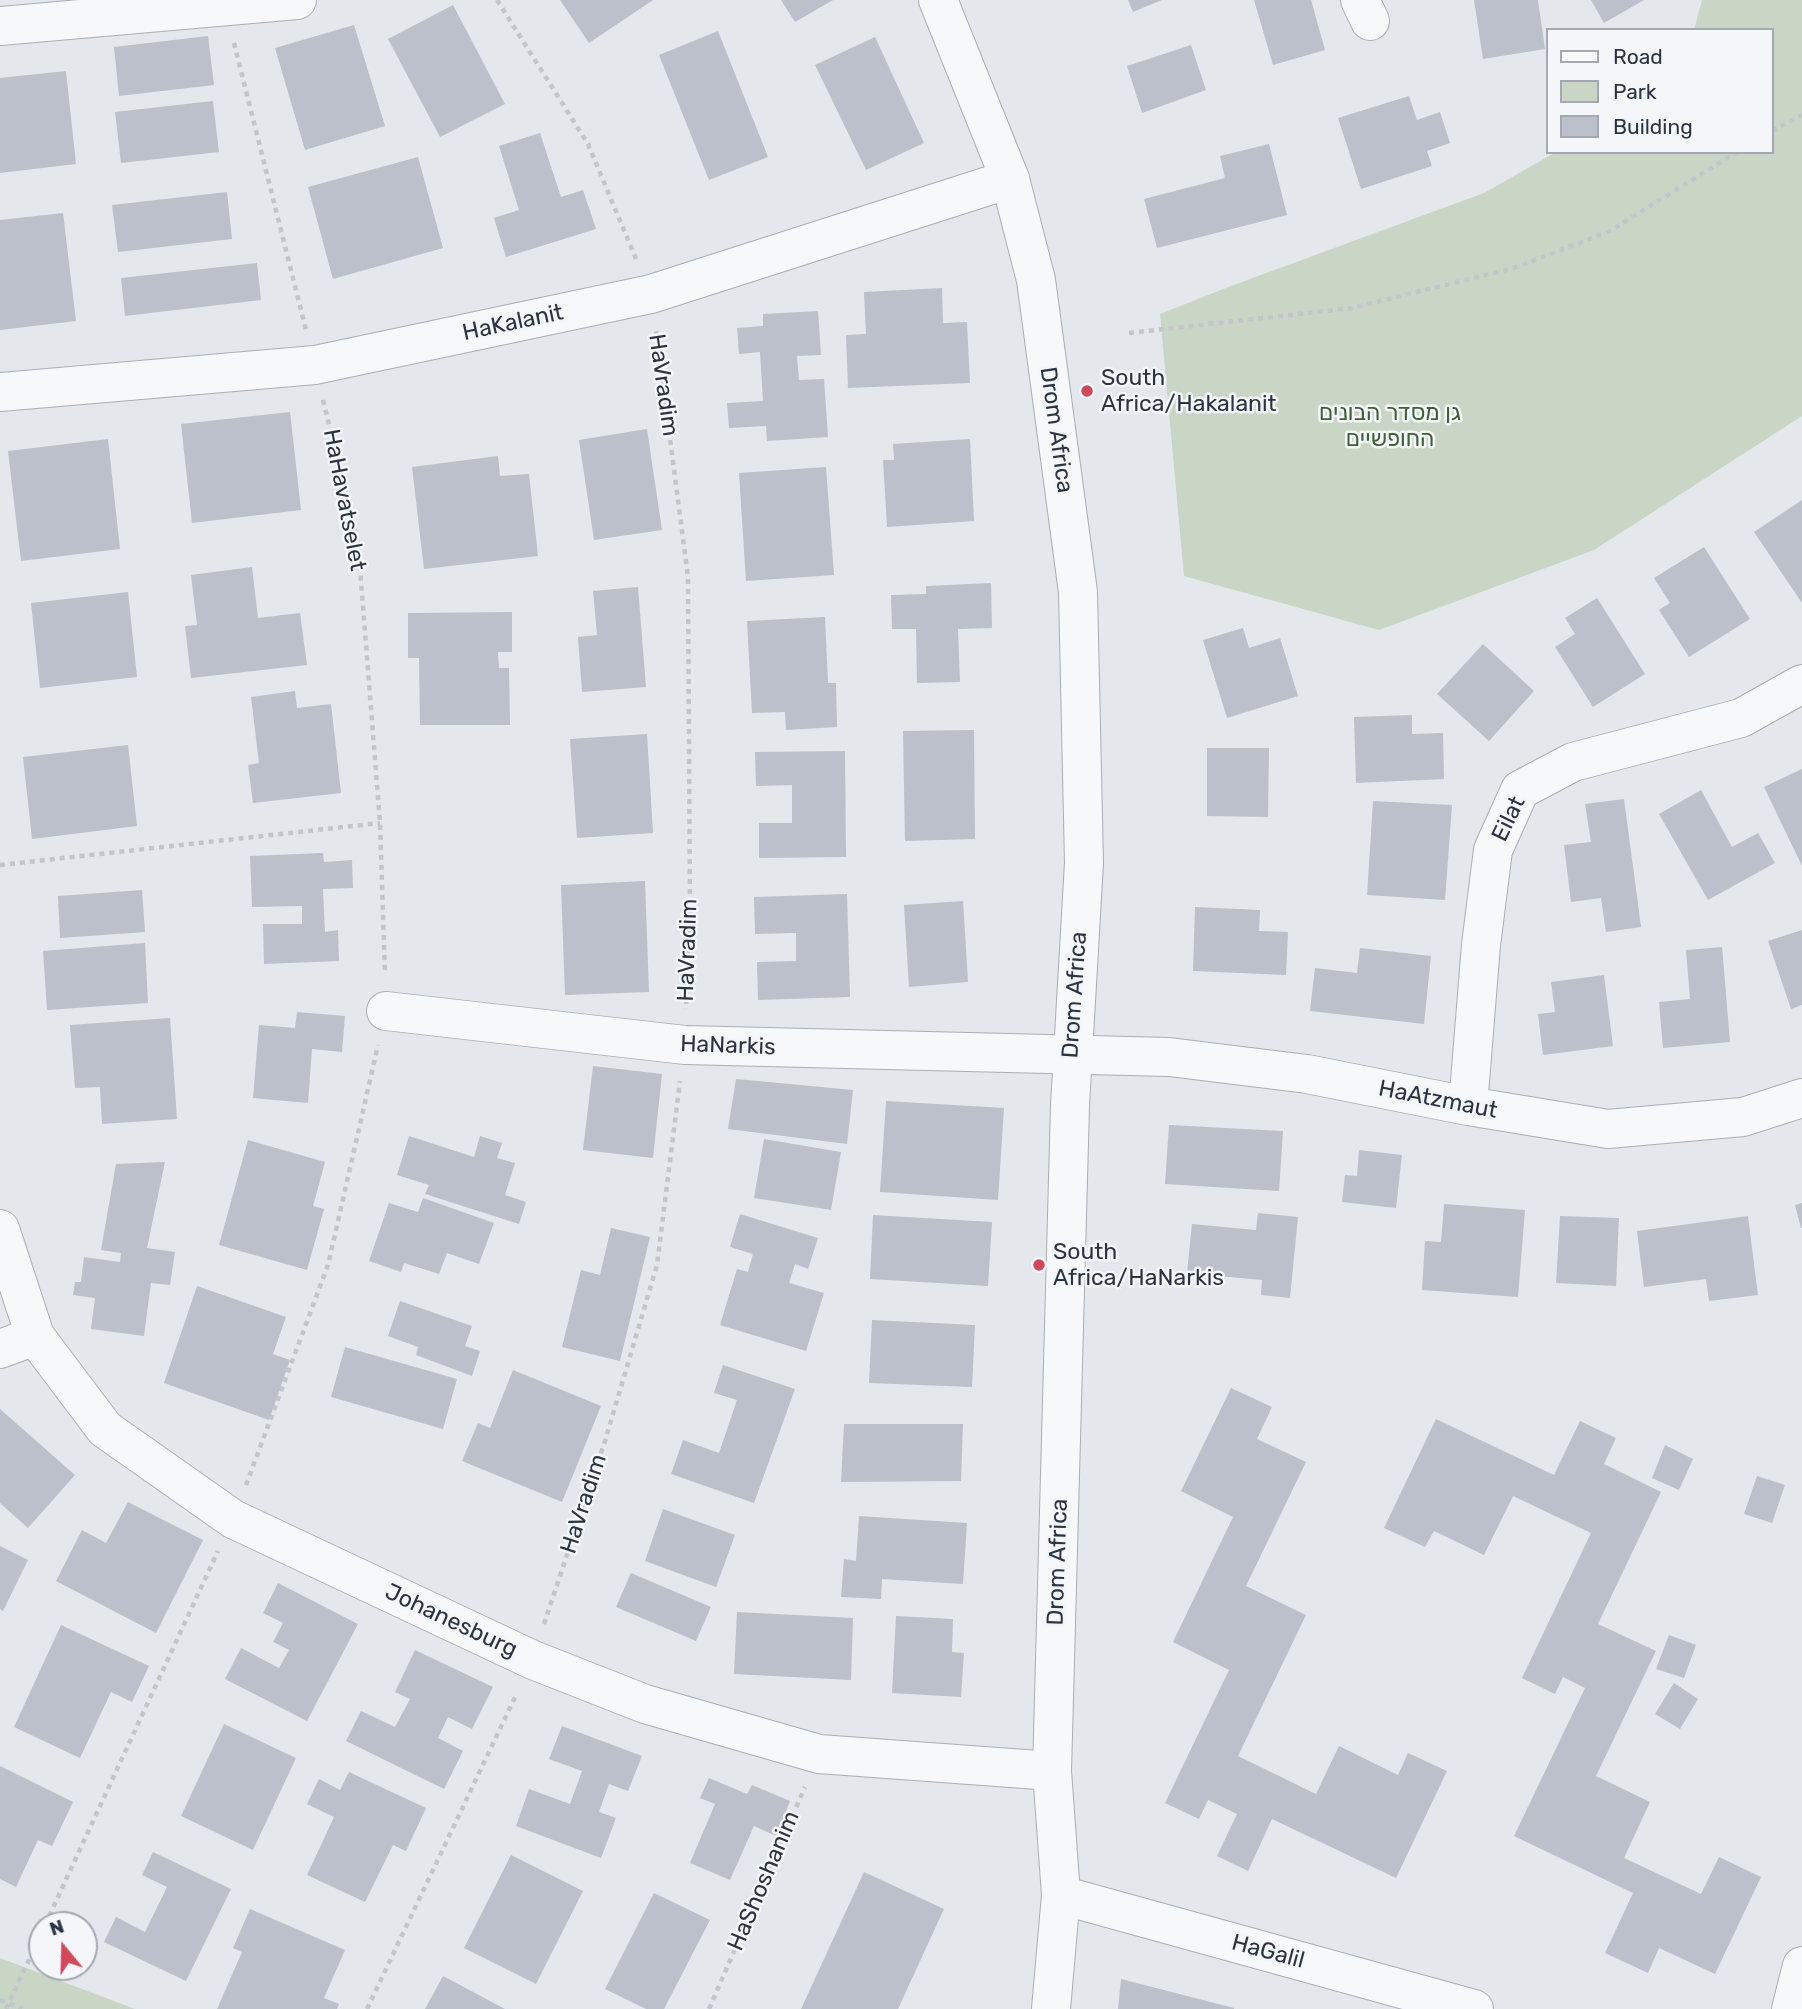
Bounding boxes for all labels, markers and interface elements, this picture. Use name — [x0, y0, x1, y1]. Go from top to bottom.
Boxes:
legend — [1546, 28, 1774, 154]
text: Road — [1613, 44, 1663, 69]
text: Park — [1613, 79, 1657, 104]
text: Building — [1613, 114, 1693, 139]
street label: HaKalanit — [460, 299, 566, 347]
street label: HaVradim — [642, 332, 684, 438]
place label: South Africa/Hakalanit — [1101, 364, 1277, 418]
street label: Drom Africa — [1033, 365, 1079, 495]
marker: South Africa/Hakalanit — [1079, 383, 1095, 399]
park label: גן מסדר הבונים החופשיים — [1319, 399, 1461, 453]
street label: HaHavatselet — [317, 427, 371, 573]
street label: Eilat — [1486, 792, 1532, 846]
street label: HaVradim — [672, 898, 704, 1002]
street label: Drom Africa — [1057, 931, 1093, 1059]
street label: HaNarkis — [680, 1031, 776, 1061]
street label: HaAtzmaut — [1376, 1075, 1500, 1125]
place label: South Africa/HaNarkis — [1053, 1238, 1224, 1292]
marker: South Africa/HaNarkis — [1031, 1257, 1047, 1273]
street label: HaVradim — [555, 1451, 613, 1557]
street label: Drom Africa — [1042, 1498, 1074, 1626]
street label: Johanesburg — [380, 1578, 522, 1664]
street label: HaShoshanim — [722, 1807, 806, 1955]
north arrow — [28, 1911, 98, 1981]
text: N — [46, 1914, 67, 1941]
street label: HaGalil — [1229, 1929, 1307, 1975]

